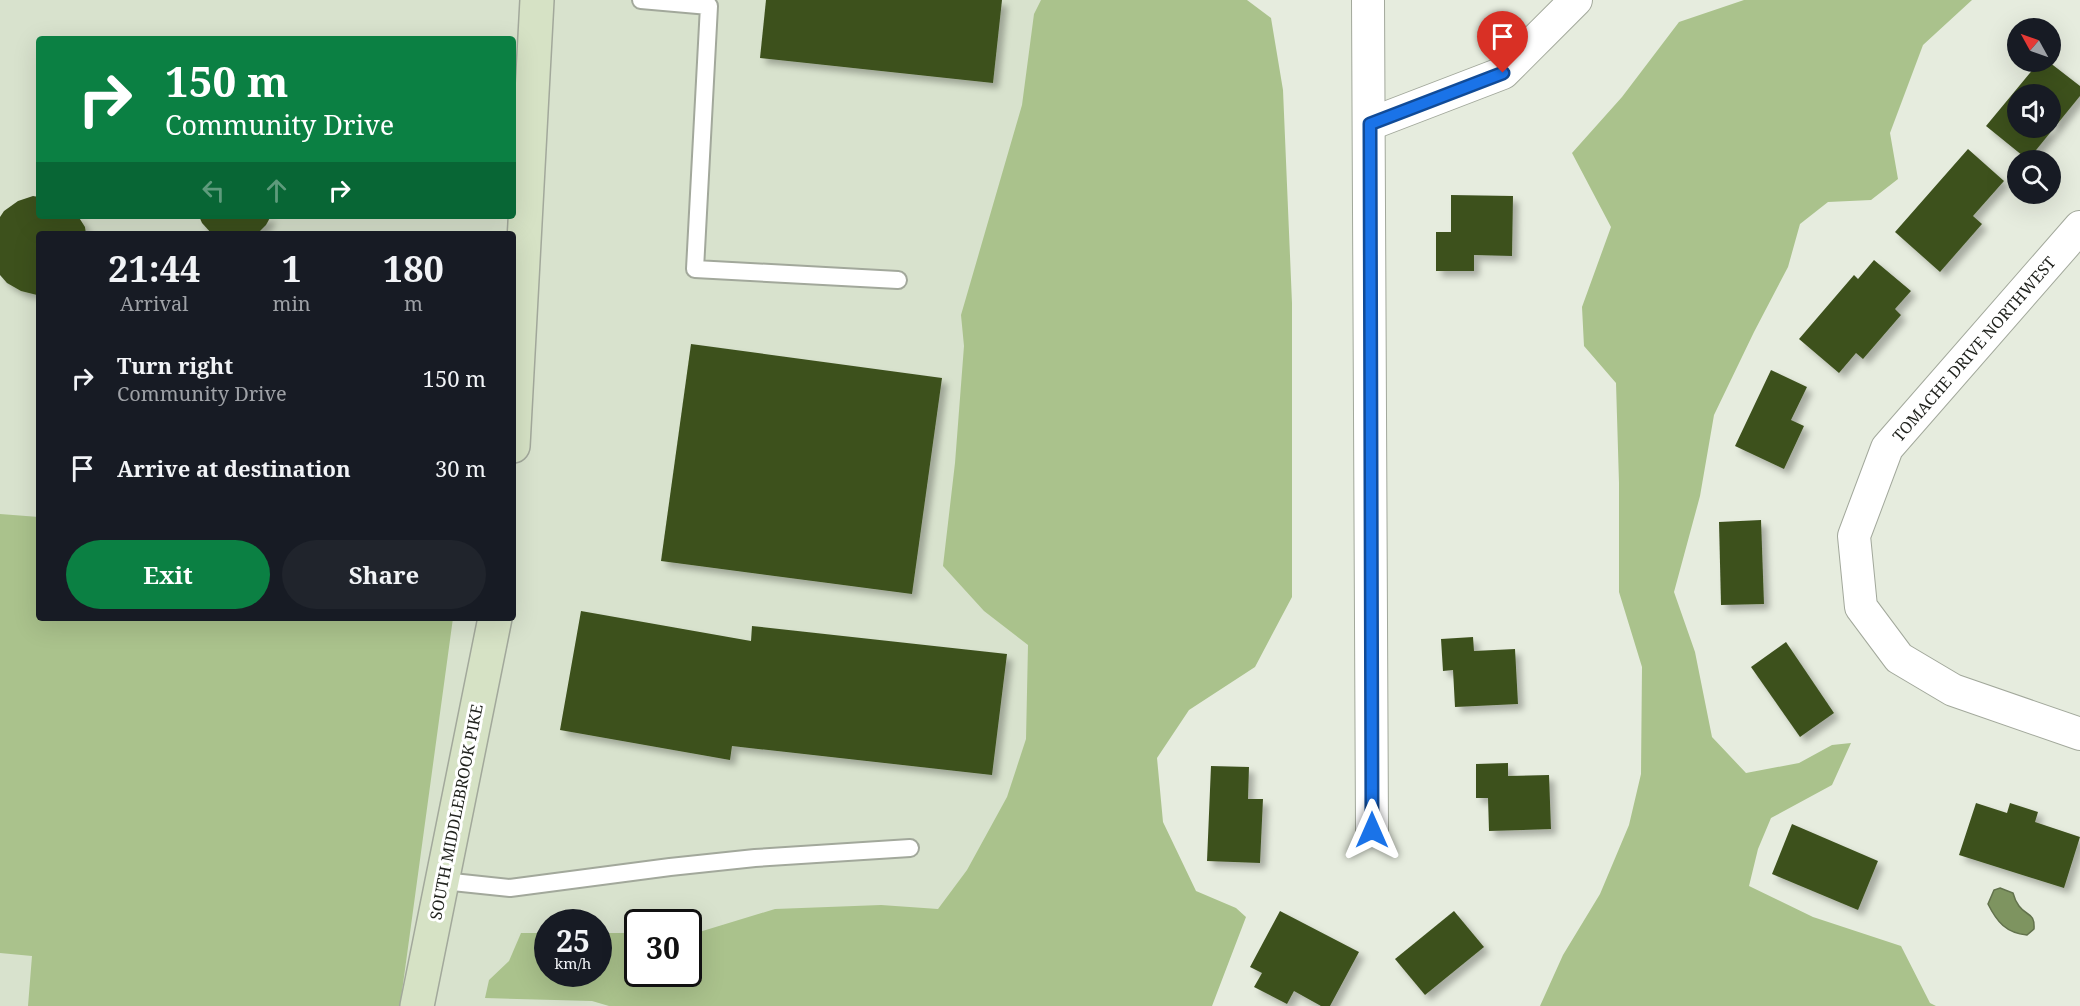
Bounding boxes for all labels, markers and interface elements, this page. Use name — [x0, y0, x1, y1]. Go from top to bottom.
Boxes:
pin — [1477, 11, 1528, 73]
north arrow — [2007, 18, 2061, 72]
map controls — [2007, 18, 2061, 204]
icon: arrive — [1486, 20, 1519, 53]
text: 150 m — [165, 52, 289, 109]
icon: right — [66, 60, 144, 138]
button: sound — [2007, 84, 2061, 138]
text: Community Drive — [165, 106, 394, 143]
button: search — [2007, 150, 2061, 204]
icon: left — [197, 174, 230, 207]
icon: ahead — [260, 174, 293, 207]
icon: right — [323, 174, 356, 207]
text: 21:44 — [108, 244, 200, 293]
text: 1 — [281, 244, 302, 293]
text: 180 — [383, 244, 444, 293]
street label: TOMACHE DRIVE NORTHWEST — [1887, 252, 2061, 446]
text: Arrival — [120, 290, 188, 317]
text: min — [273, 290, 311, 317]
text: m — [404, 290, 423, 317]
text: Turn right — [117, 350, 233, 380]
icon: right — [66, 362, 99, 395]
text: 150 m — [423, 363, 486, 393]
text: Community Drive — [117, 380, 287, 407]
icon: arrive — [66, 452, 99, 485]
text: Arrive at destination — [117, 453, 351, 483]
text: 30 m — [435, 453, 486, 483]
button: Exit — [66, 540, 270, 609]
button: Share — [282, 540, 486, 609]
street label: SOUTH MIDDLEBROOK PIKE — [424, 702, 488, 922]
position arrow — [1340, 798, 1404, 862]
speed limit sign: 30 — [624, 909, 702, 987]
text: 25 — [556, 920, 590, 961]
text: km/h — [555, 953, 591, 973]

